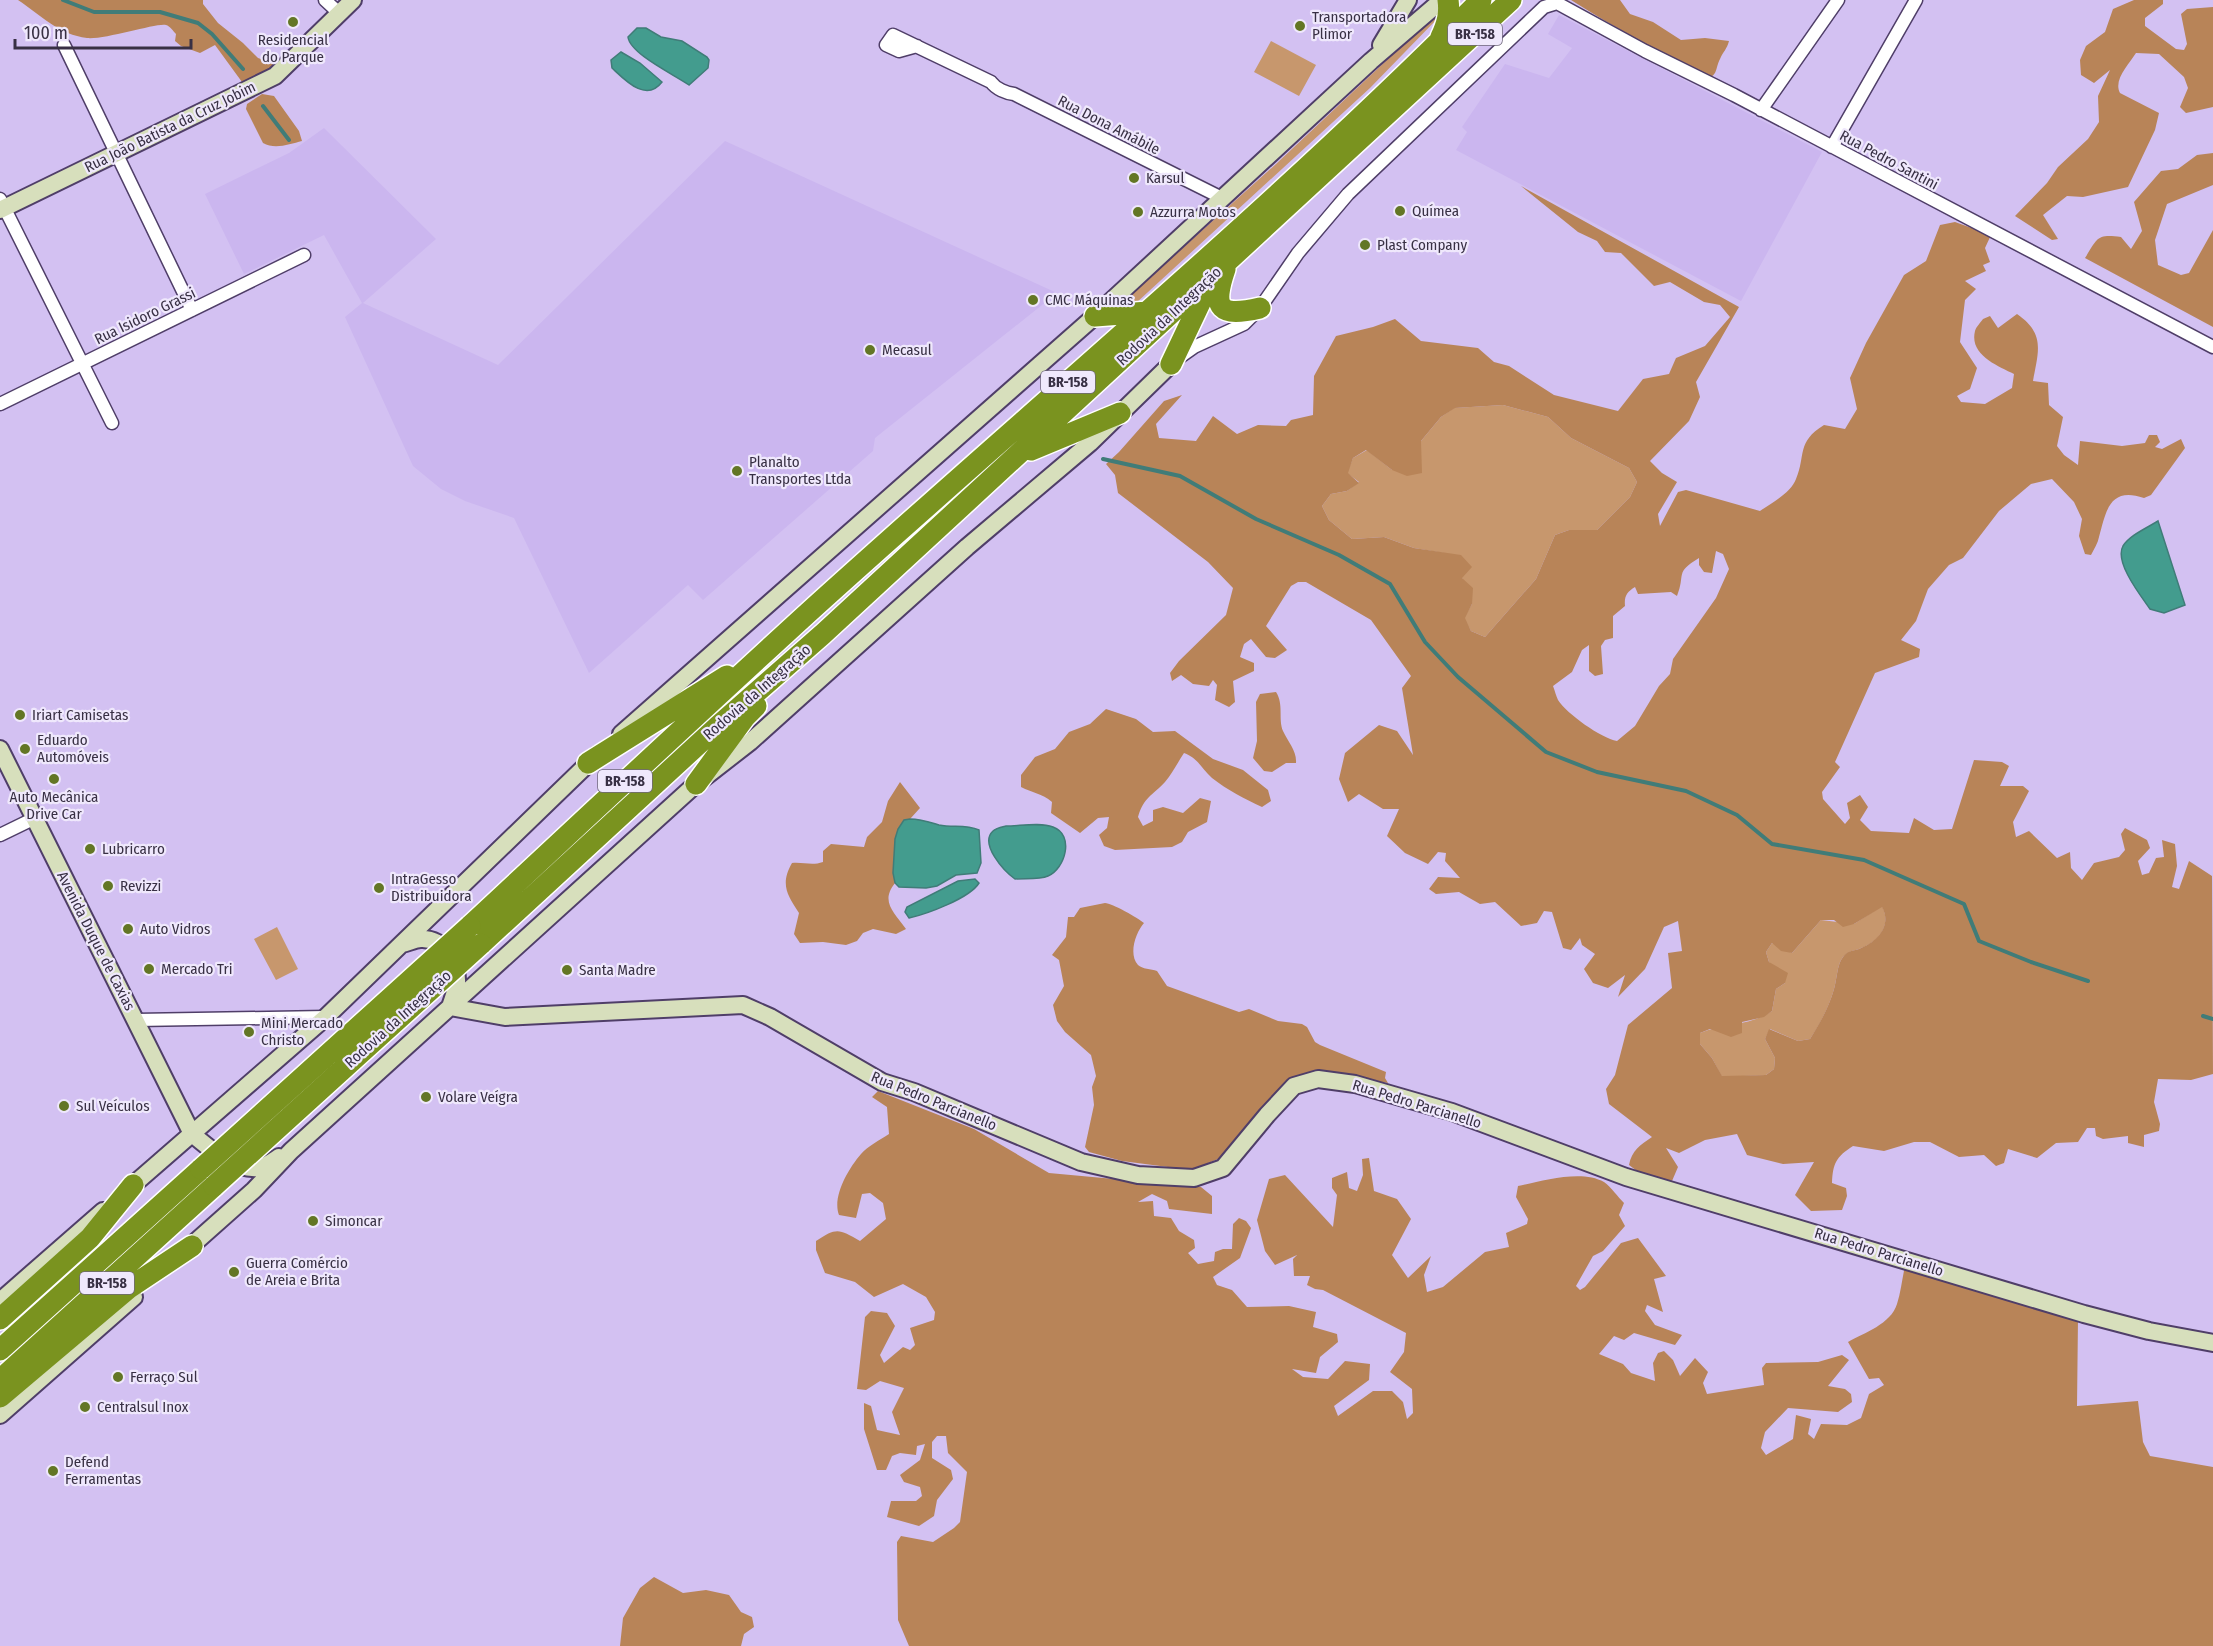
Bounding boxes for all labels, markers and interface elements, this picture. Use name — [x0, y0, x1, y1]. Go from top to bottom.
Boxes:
place label: Transportadora Plimor — [1312, 8, 1406, 43]
scale bar — [15, 12, 190, 50]
marker: Residencial do Parque — [286, 15, 300, 29]
marker: Transportadora Plimor — [1293, 19, 1307, 33]
text: 100 m — [24, 22, 68, 44]
road number: BR-158 — [1448, 23, 1502, 45]
place label: Residencial do Parque — [258, 31, 328, 66]
street label: Rua João Batista da Cruz Jobim — [82, 78, 258, 176]
street label: Rua Dona Amábile — [1055, 92, 1163, 158]
street label: Rua Pedro Santini — [1837, 126, 1941, 194]
place label: Karsul — [1146, 169, 1184, 187]
marker: Karsul — [1127, 171, 1141, 185]
place label: Químea — [1412, 202, 1459, 220]
place label: Azzurra Motos — [1150, 203, 1236, 221]
marker: Químea — [1393, 204, 1407, 218]
marker: Azzurra Motos — [1131, 205, 1145, 219]
place label: Plast Company — [1377, 236, 1467, 254]
marker: Plast Company — [1358, 238, 1372, 252]
street label: Rodovia da Integração — [1113, 263, 1225, 369]
street label: Rua Isidoro Grassi — [92, 284, 198, 348]
place label: CMC Máquinas — [1045, 291, 1133, 309]
marker: CMC Máquinas — [1026, 293, 1040, 307]
place label: Mecasul — [882, 341, 932, 359]
marker: Mecasul — [863, 343, 877, 357]
road number: BR-158 — [1041, 371, 1095, 393]
place label: Planalto Transportes Ltda — [749, 453, 851, 488]
marker: Planalto Transportes Ltda — [730, 464, 744, 478]
street label: Rodovia da Integração — [700, 640, 815, 744]
place label: Iriart Camisetas — [32, 706, 128, 724]
marker: Iriart Camisetas — [13, 708, 27, 722]
place label: Eduardo Automóveis — [37, 731, 109, 766]
marker: Eduardo Automóveis — [18, 742, 32, 756]
road number: BR-158 — [598, 770, 652, 792]
marker: Auto Mecânica Drive Car — [47, 772, 61, 786]
place label: Auto Mecânica Drive Car — [10, 788, 98, 823]
place label: Lubricarro — [102, 840, 165, 858]
marker: Lubricarro — [83, 842, 97, 856]
street label: Avenida Duque de Caxias — [53, 868, 139, 1014]
place label: IntraGesso Distribuidora — [391, 870, 471, 905]
place label: Revizzi — [120, 877, 161, 895]
marker: Revizzi — [101, 879, 115, 893]
marker: IntraGesso Distribuidora — [372, 881, 386, 895]
place label: Auto Vidros — [140, 920, 210, 938]
marker: Auto Vidros — [121, 922, 135, 936]
place label: Mercado Tri — [161, 960, 232, 978]
place label: Santa Madre — [579, 961, 656, 979]
marker: Mercado Tri — [142, 962, 156, 976]
marker: Santa Madre — [560, 963, 574, 977]
street label: Rodovia da Integração — [341, 967, 455, 1071]
place label: Mini Mercado Christo — [261, 1014, 343, 1049]
marker: Mini Mercado Christo — [242, 1025, 256, 1039]
street label: Rua Pedro Parcianello — [869, 1068, 999, 1134]
street label: Rua Pedro Parcianello — [1350, 1076, 1484, 1132]
place label: Volare Veígra — [438, 1088, 518, 1106]
marker: Volare Veígra — [419, 1090, 433, 1104]
place label: Sul Veículos — [76, 1097, 150, 1115]
marker: Sul Veículos — [57, 1099, 71, 1113]
place label: Simoncar — [325, 1212, 383, 1230]
marker: Simoncar — [306, 1214, 320, 1228]
street label: Rua Pedro Parcianello — [1812, 1224, 1946, 1280]
place label: Guerra Comércio de Areia e Brita — [246, 1254, 348, 1289]
marker: Guerra Comércio de Areia e Brita — [227, 1265, 241, 1279]
road number: BR-158 — [80, 1272, 134, 1294]
place label: Ferraço Sul — [130, 1368, 198, 1386]
marker: Ferraço Sul — [111, 1370, 125, 1384]
place label: Centralsul Inox — [97, 1398, 189, 1416]
marker: Centralsul Inox — [78, 1400, 92, 1414]
place label: Defend Ferramentas — [65, 1453, 141, 1488]
marker: Defend Ferramentas — [46, 1464, 60, 1478]

